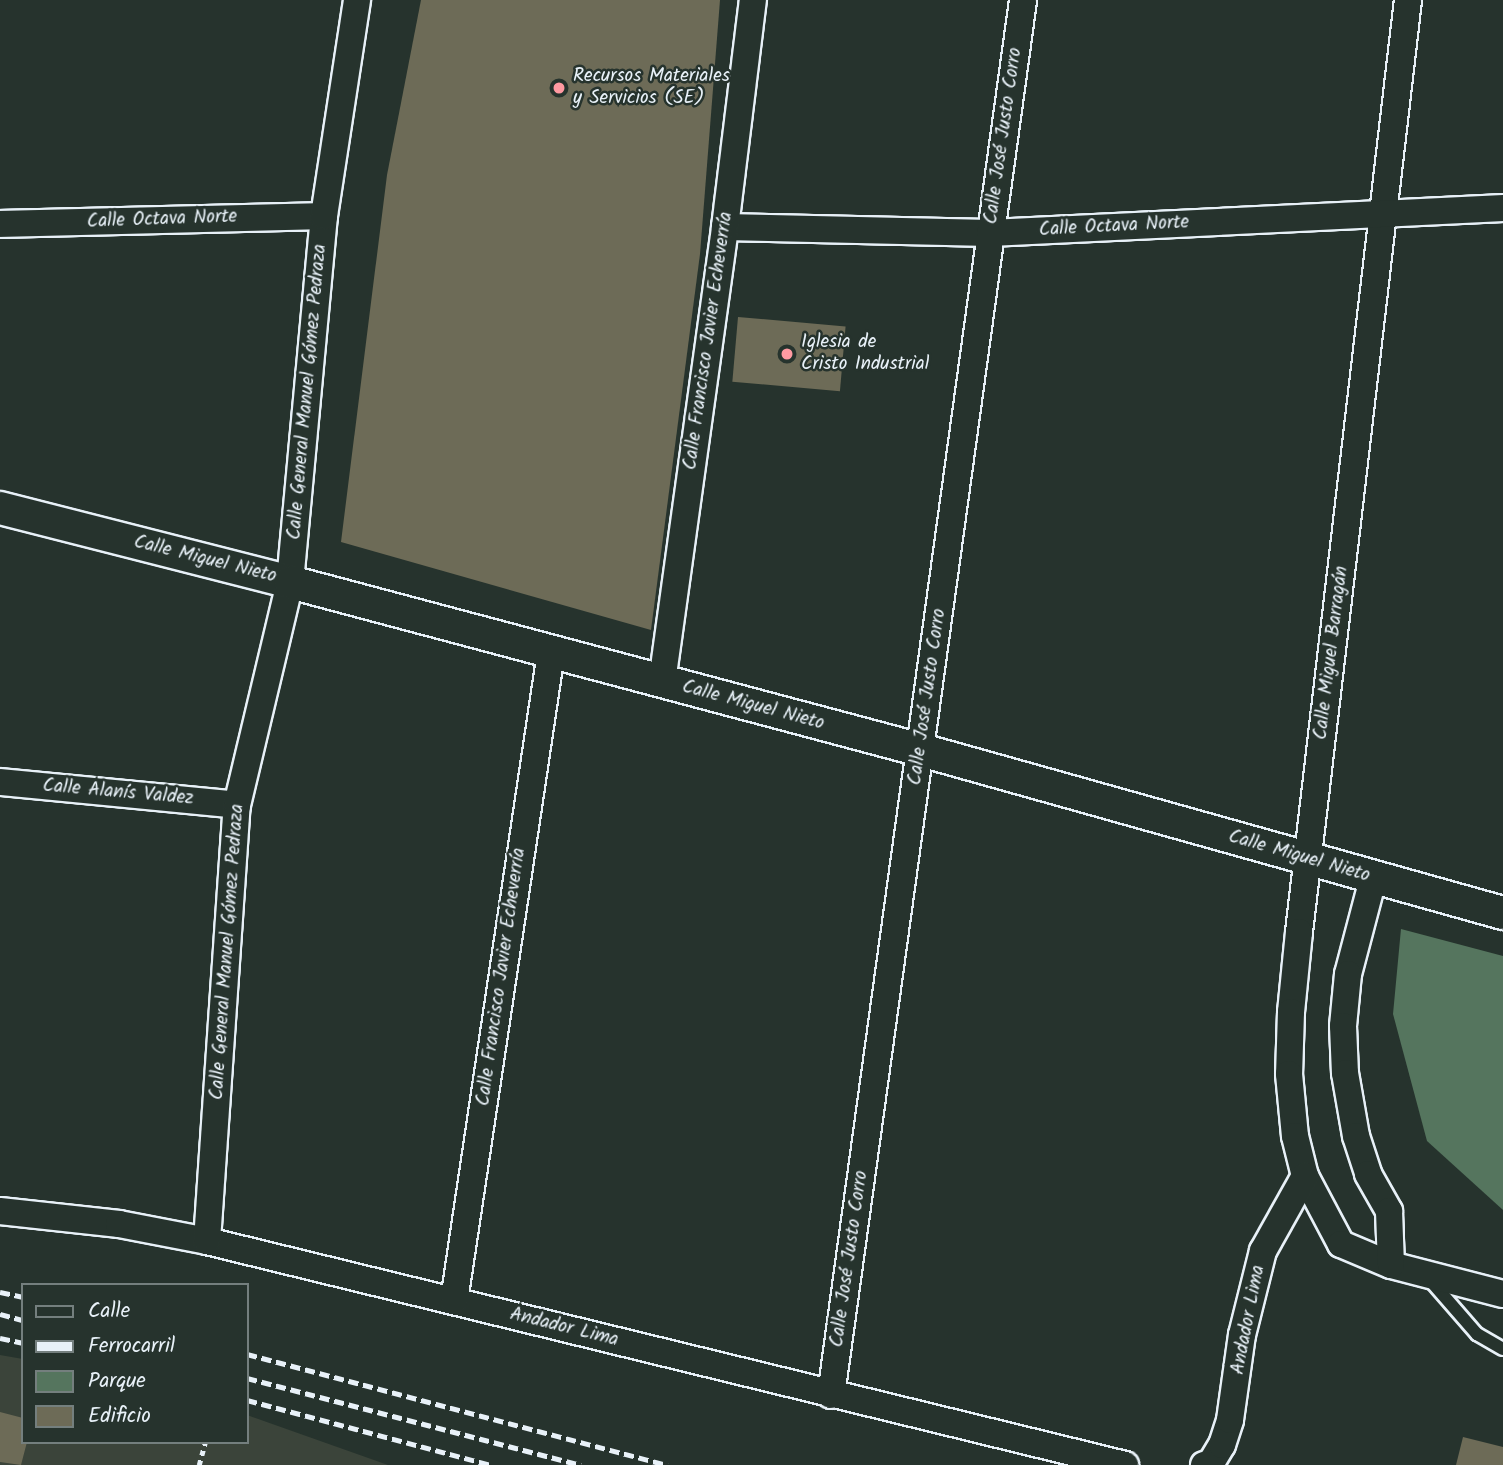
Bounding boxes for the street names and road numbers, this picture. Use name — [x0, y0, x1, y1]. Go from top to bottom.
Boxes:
street label: Calle José Justo Corro — [980, 46, 1028, 226]
street label: Calle Octava Norte — [86, 206, 238, 234]
street label: Calle Francisco Javier Echeverría — [680, 210, 738, 472]
street label: Calle Octava Norte — [1038, 212, 1190, 242]
street label: Calle General Manuel Gómez Pedraza — [284, 243, 332, 541]
street label: Calle Miguel Nieto — [131, 531, 279, 589]
street label: Calle Miguel Barragán — [1310, 565, 1354, 741]
street label: Calle José Justo Corro — [904, 607, 952, 787]
street label: Calle Miguel Nieto — [679, 676, 827, 736]
street label: Calle Alanís Valdez — [42, 775, 194, 811]
street label: Calle General Manuel Gómez Pedraza — [206, 803, 250, 1101]
street label: Calle Miguel Nieto — [1226, 826, 1372, 888]
street label: Calle Francisco Javier Echeverría — [473, 846, 531, 1108]
street label: Calle José Justo Corro — [826, 1169, 874, 1349]
street label: Andador Lima — [1227, 1263, 1271, 1377]
street label: Andador Lima — [507, 1304, 621, 1352]

